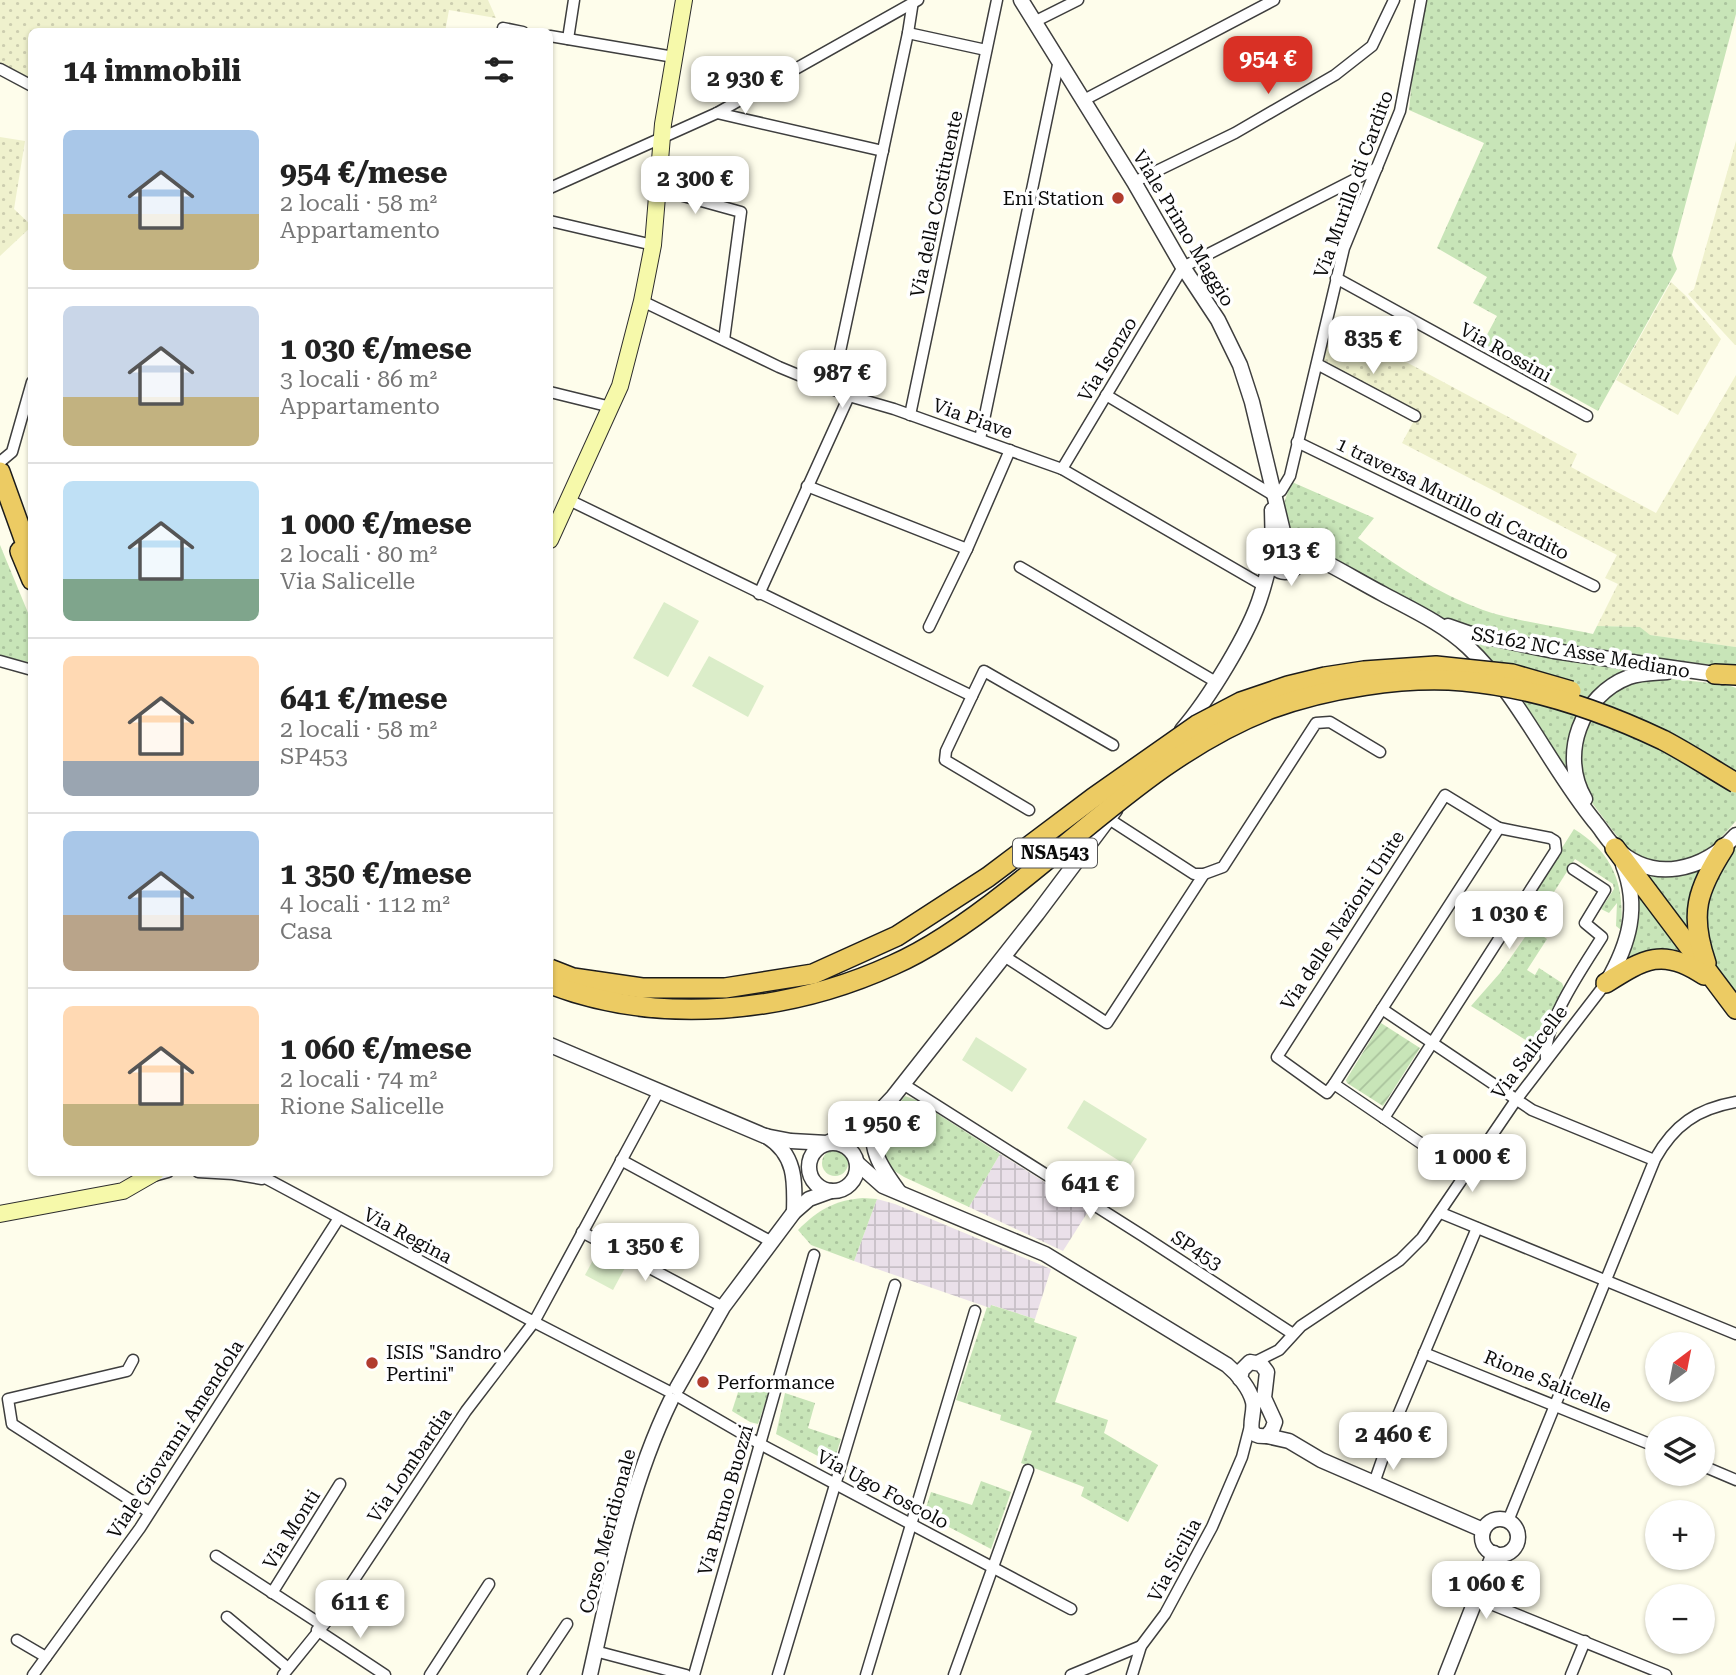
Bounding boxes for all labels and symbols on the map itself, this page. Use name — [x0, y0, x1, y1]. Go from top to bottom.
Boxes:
pin: 954 € — [1219, 36, 1317, 96]
pin: 2 930 € — [680, 57, 810, 116]
street label: Via Murillo di Cardito — [1309, 87, 1398, 281]
street label: Via della Costituente — [905, 109, 968, 300]
street label: Viale Primo Maggio — [1128, 146, 1239, 311]
pin: 2 300 € — [630, 156, 760, 216]
place label: Eni Station — [1003, 187, 1104, 210]
marker: Eni Station — [1110, 190, 1126, 206]
street label: Via Isonzo — [1073, 313, 1142, 406]
pin: 835 € — [1324, 316, 1422, 376]
street label: Via Rossini — [1456, 318, 1556, 387]
pin: 987 € — [793, 350, 891, 410]
street label: Via Piave — [930, 393, 1016, 444]
street label: 1 traversa Murillo di Cardito — [1333, 432, 1573, 565]
pin: 913 € — [1242, 528, 1340, 588]
street label: SS162 NC Asse Mediano — [1470, 622, 1692, 683]
street label: Via delle Nazioni Unite — [1276, 826, 1409, 1014]
road number: NSA543 — [1013, 838, 1097, 868]
pin: 1 030 € — [1444, 892, 1574, 951]
street label: Via Salicelle — [1487, 1001, 1572, 1104]
pin: 1 950 € — [817, 1102, 947, 1161]
pin: 1 000 € — [1407, 1134, 1537, 1194]
pin: 641 € — [1041, 1162, 1139, 1221]
street label: Via Regina — [359, 1202, 457, 1269]
pin: 1 350 € — [580, 1224, 710, 1283]
street label: SP453 — [1167, 1226, 1226, 1275]
north arrow — [1645, 1332, 1715, 1402]
street label: Viale Giovanni Amendola — [102, 1335, 249, 1543]
place label: ISIS "Sandro Pertini" — [386, 1341, 502, 1386]
street label: Rione Salicelle — [1481, 1345, 1615, 1418]
marker: ISIS "Sandro Pertini" — [364, 1355, 380, 1371]
place label: Performance — [717, 1371, 835, 1394]
marker: Performance — [695, 1374, 711, 1390]
street label: Via Lombardia — [363, 1403, 457, 1527]
pin: 2 460 € — [1328, 1412, 1458, 1472]
street label: Via Bruno Buozzi — [693, 1422, 758, 1578]
street label: Via Ugo Foscolo — [813, 1445, 953, 1534]
street label: Corso Meridionale — [574, 1446, 641, 1616]
street label: Via Monti — [258, 1485, 325, 1573]
street label: Via Sicilia — [1143, 1514, 1206, 1606]
pin: 1 060 € — [1421, 1562, 1551, 1621]
pin: 611 € — [311, 1580, 409, 1640]

